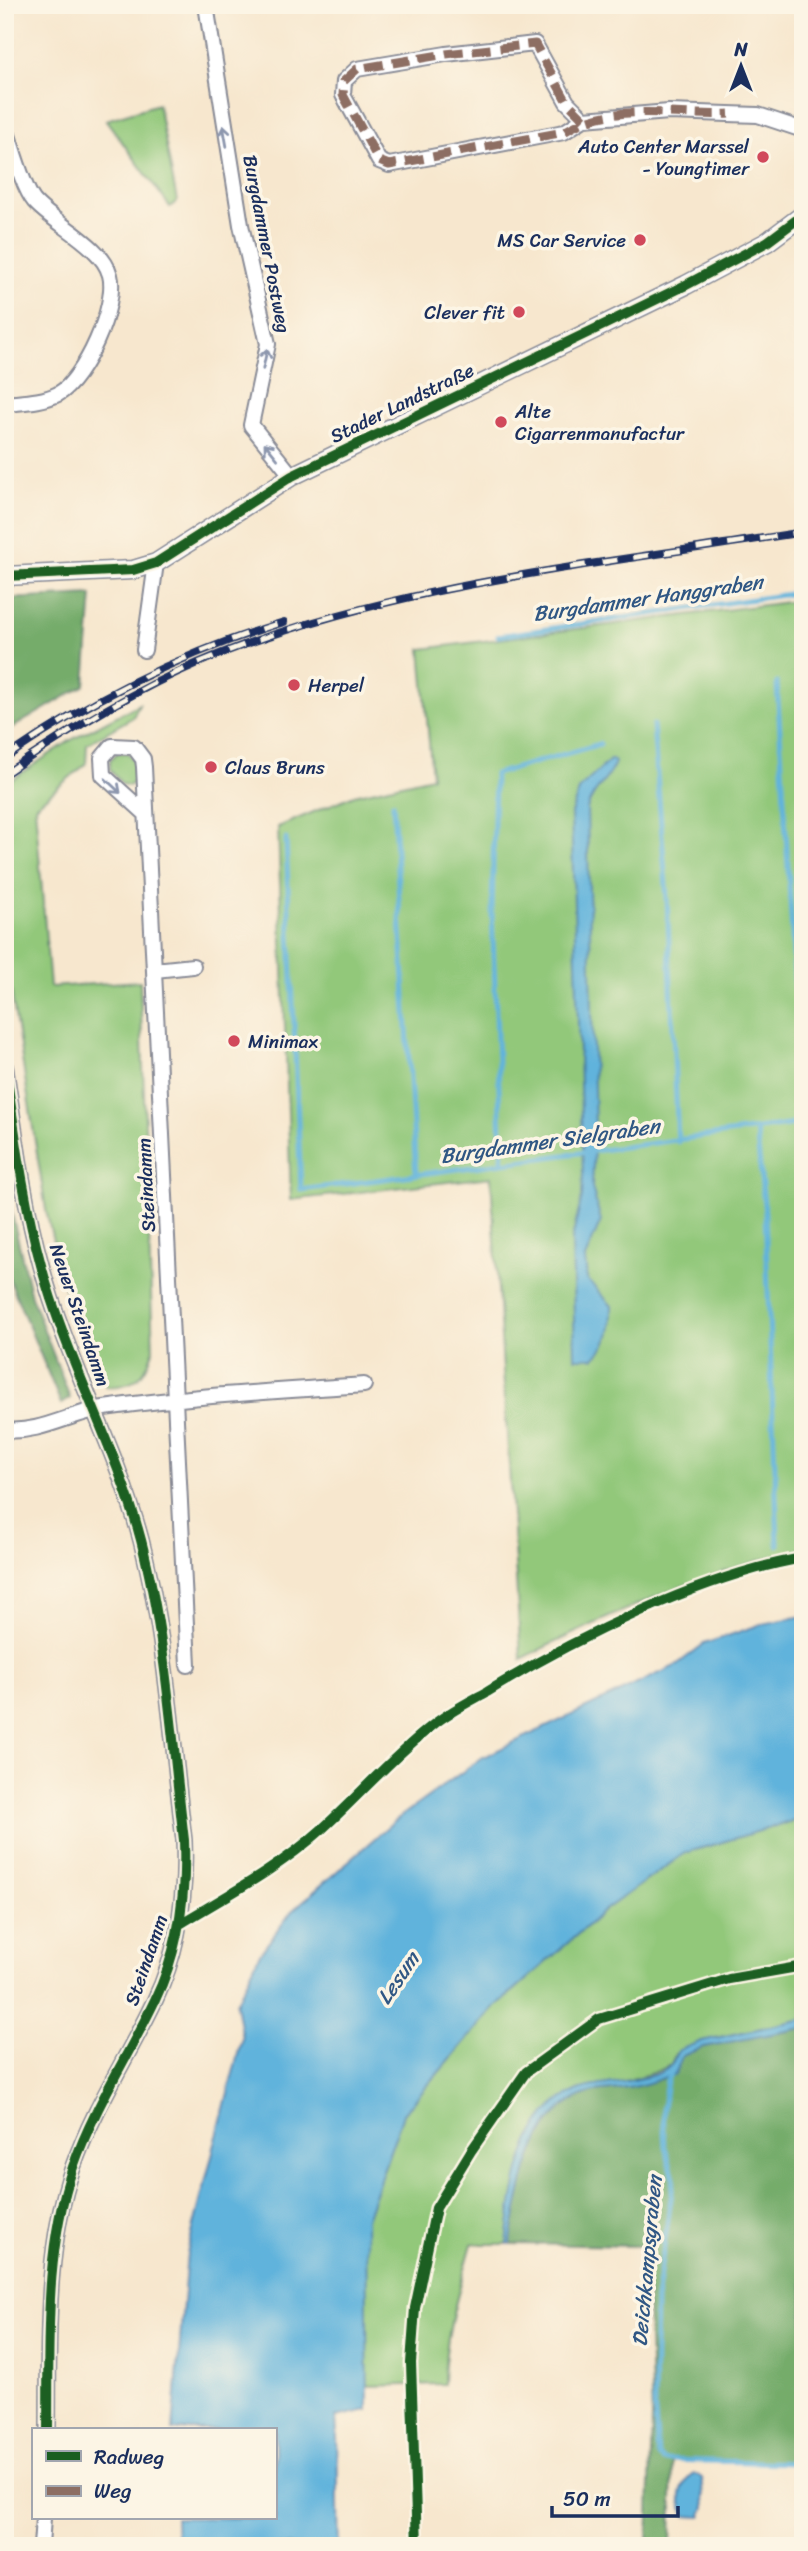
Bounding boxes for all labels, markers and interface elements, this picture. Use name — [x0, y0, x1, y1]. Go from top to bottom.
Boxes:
north arrow — [706, 32, 776, 102]
text: N — [733, 33, 748, 66]
one-way arrow — [218, 125, 232, 148]
place label: Auto Center Marssel - Youngtimer — [577, 130, 750, 185]
marker: Auto Center Marssel - Youngtimer — [755, 149, 771, 165]
street label: Burgdammer Postweg — [234, 152, 301, 336]
place label: MS Car Service — [497, 224, 626, 257]
marker: MS Car Service — [632, 232, 648, 248]
place label: Clever fit — [424, 296, 505, 329]
marker: Clever fit — [511, 304, 527, 320]
one-way arrow — [258, 348, 272, 371]
street label: Stader Landstraße — [324, 354, 480, 452]
place label: Alte Cigarrenmanufactur — [514, 395, 685, 450]
marker: Alte Cigarrenmanufactur — [493, 414, 509, 430]
one-way arrow — [264, 442, 279, 460]
water label: Burgdammer Hanggraben — [531, 563, 768, 633]
place label: Herpel — [308, 669, 365, 702]
marker: Herpel — [286, 677, 302, 693]
place label: Claus Bruns — [225, 751, 325, 784]
marker: Claus Bruns — [203, 759, 219, 775]
one-way arrow — [104, 777, 121, 794]
place label: Minimax — [248, 1025, 318, 1058]
marker: Minimax — [226, 1033, 242, 1049]
water label: Burgdammer Sielgraben — [438, 1106, 665, 1175]
street label: Steindamm — [127, 1137, 165, 1233]
street label: Neuer Steindamm — [40, 1239, 120, 1391]
street label: Steindamm — [115, 1910, 177, 2010]
water label: Lesum — [366, 1942, 431, 2012]
water label: Deichkampsgraben — [621, 2171, 674, 2348]
legend — [32, 2428, 276, 2520]
text: Radweg — [94, 2438, 164, 2476]
text: Weg — [94, 2472, 132, 2510]
scale bar — [552, 2474, 678, 2518]
text: 50 m — [563, 2480, 611, 2518]

